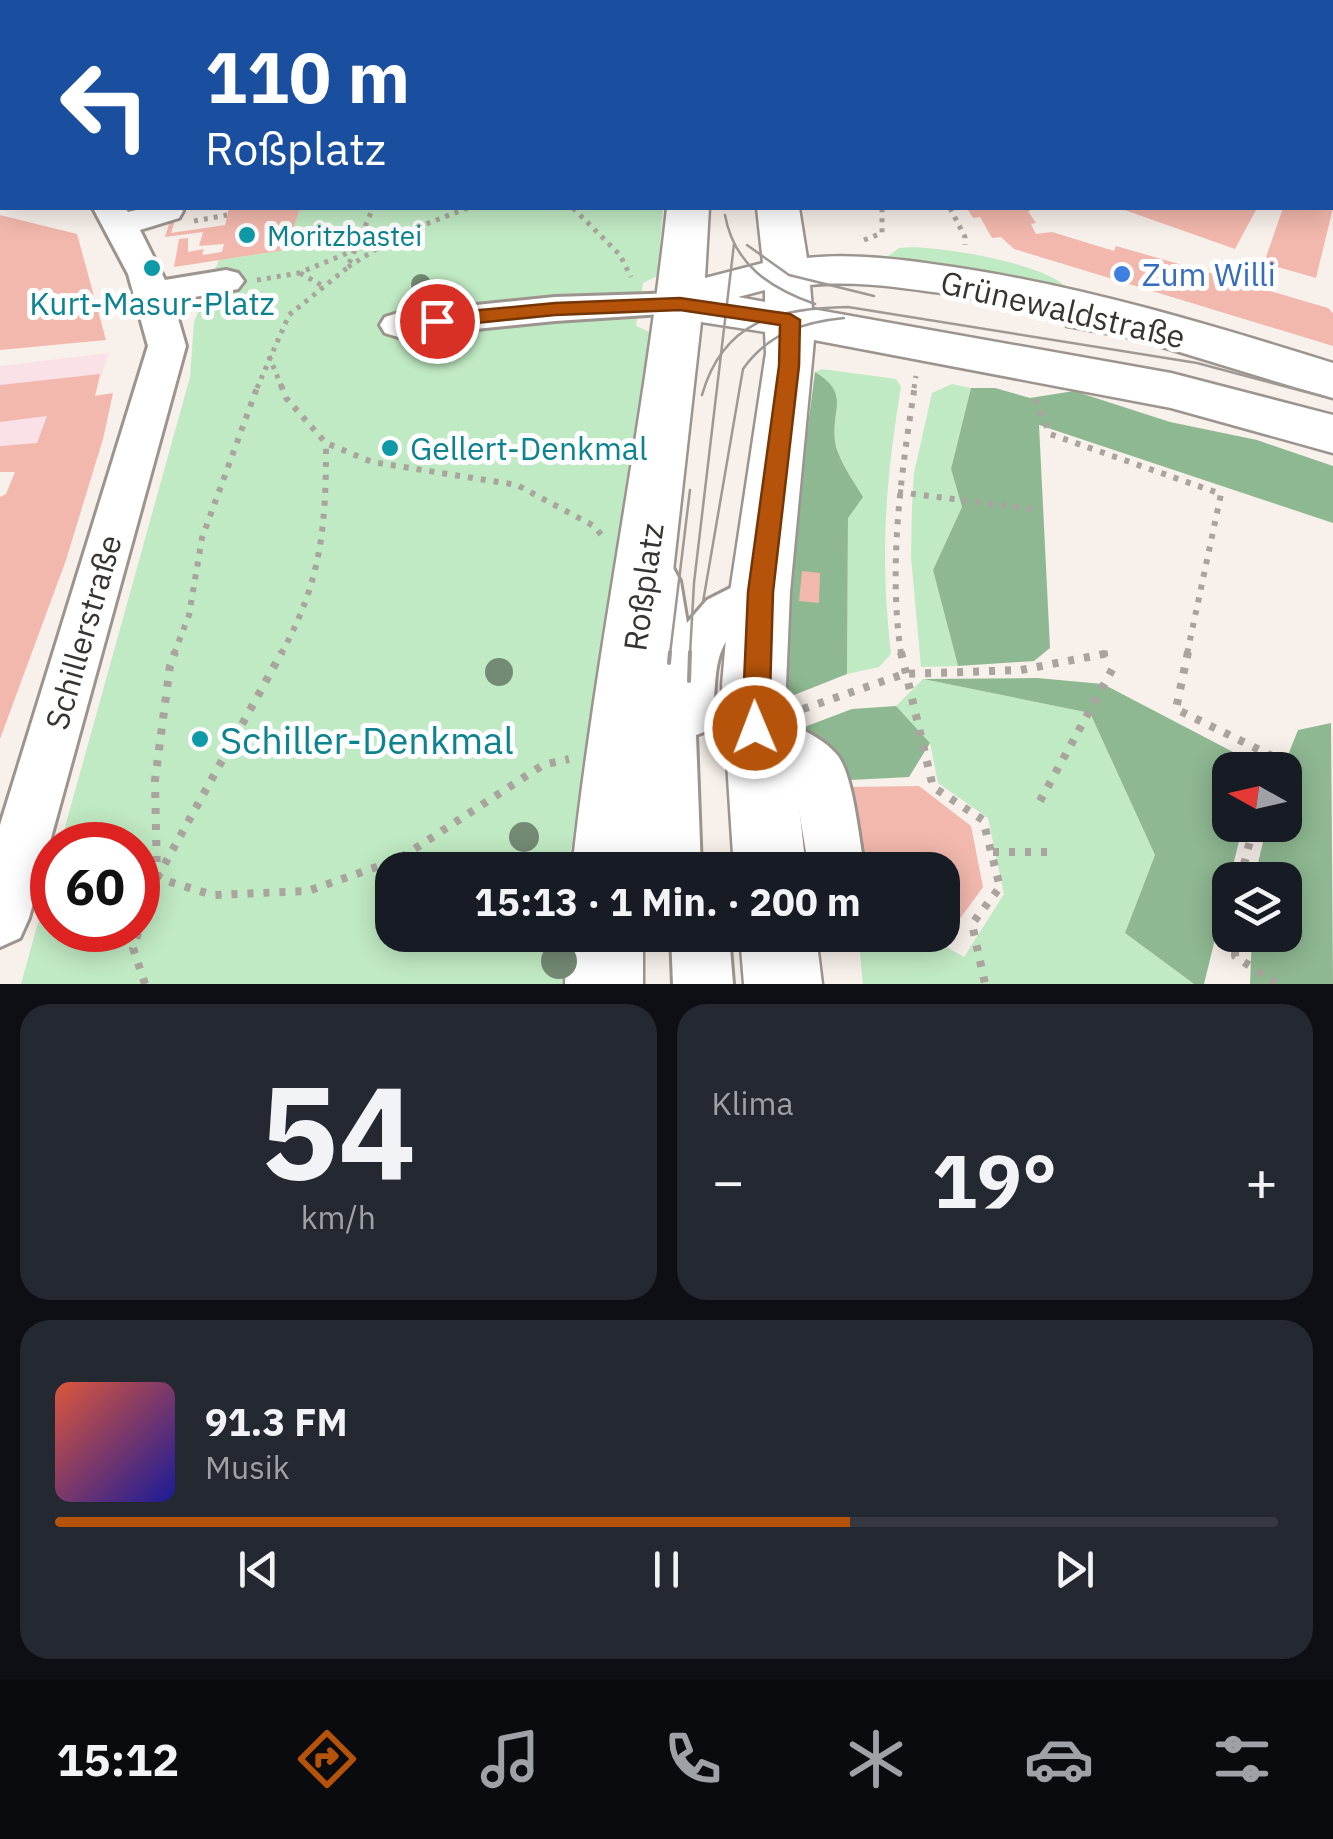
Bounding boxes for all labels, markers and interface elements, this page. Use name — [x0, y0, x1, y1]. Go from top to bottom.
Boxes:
text: 110 m — [205, 31, 410, 122]
icon: left — [40, 40, 170, 170]
text: Roßplatz — [205, 119, 386, 177]
place label: Moritzbastei — [267, 217, 422, 254]
marker: Moritzbastei — [236, 224, 258, 246]
place label: Zum Willi — [1142, 253, 1276, 295]
marker: Kurt-Masur-Platz — [141, 257, 163, 279]
street label: Grünewaldstraße — [937, 260, 1189, 358]
marker: Zum Willi — [1111, 263, 1133, 285]
pin — [395, 279, 480, 364]
place label: Kurt-Masur-Platz — [29, 282, 275, 324]
icon: arrive — [410, 294, 465, 349]
place label: Gellert-Denkmal — [410, 427, 648, 469]
marker: Gellert-Denkmal — [379, 437, 401, 459]
street label: Roßplatz — [613, 520, 673, 654]
street label: Schillerstraße — [35, 530, 131, 734]
position arrow — [703, 676, 807, 780]
place label: Schiller-Denkmal — [220, 715, 514, 764]
marker: Schiller-Denkmal — [189, 728, 211, 750]
north arrow — [1212, 752, 1302, 842]
map controls — [1212, 752, 1302, 952]
speed limit sign: 60 — [30, 822, 160, 952]
button: layers — [1212, 862, 1302, 952]
text: 15:13 · 1 Min. · 200 m — [474, 877, 861, 926]
text: 54 — [260, 1046, 416, 1215]
text: Klima — [712, 1082, 794, 1124]
text: 19° — [932, 1131, 1057, 1229]
text: − — [712, 1145, 745, 1216]
text: + — [1245, 1145, 1278, 1216]
text: km/h — [301, 1196, 376, 1238]
text: 91.3 FM — [205, 1397, 348, 1446]
text: Musik — [205, 1446, 290, 1488]
icon: previous — [231, 1542, 286, 1597]
icon: pause — [639, 1542, 694, 1597]
icon: next — [1047, 1542, 1102, 1597]
icon: directions — [292, 1724, 362, 1794]
icon: music — [475, 1724, 545, 1794]
icon: phone — [658, 1724, 728, 1794]
icon: climate — [841, 1724, 911, 1794]
icon: car — [1024, 1724, 1094, 1794]
icon: filters — [1207, 1724, 1277, 1794]
text: 15:12 — [56, 1730, 179, 1788]

